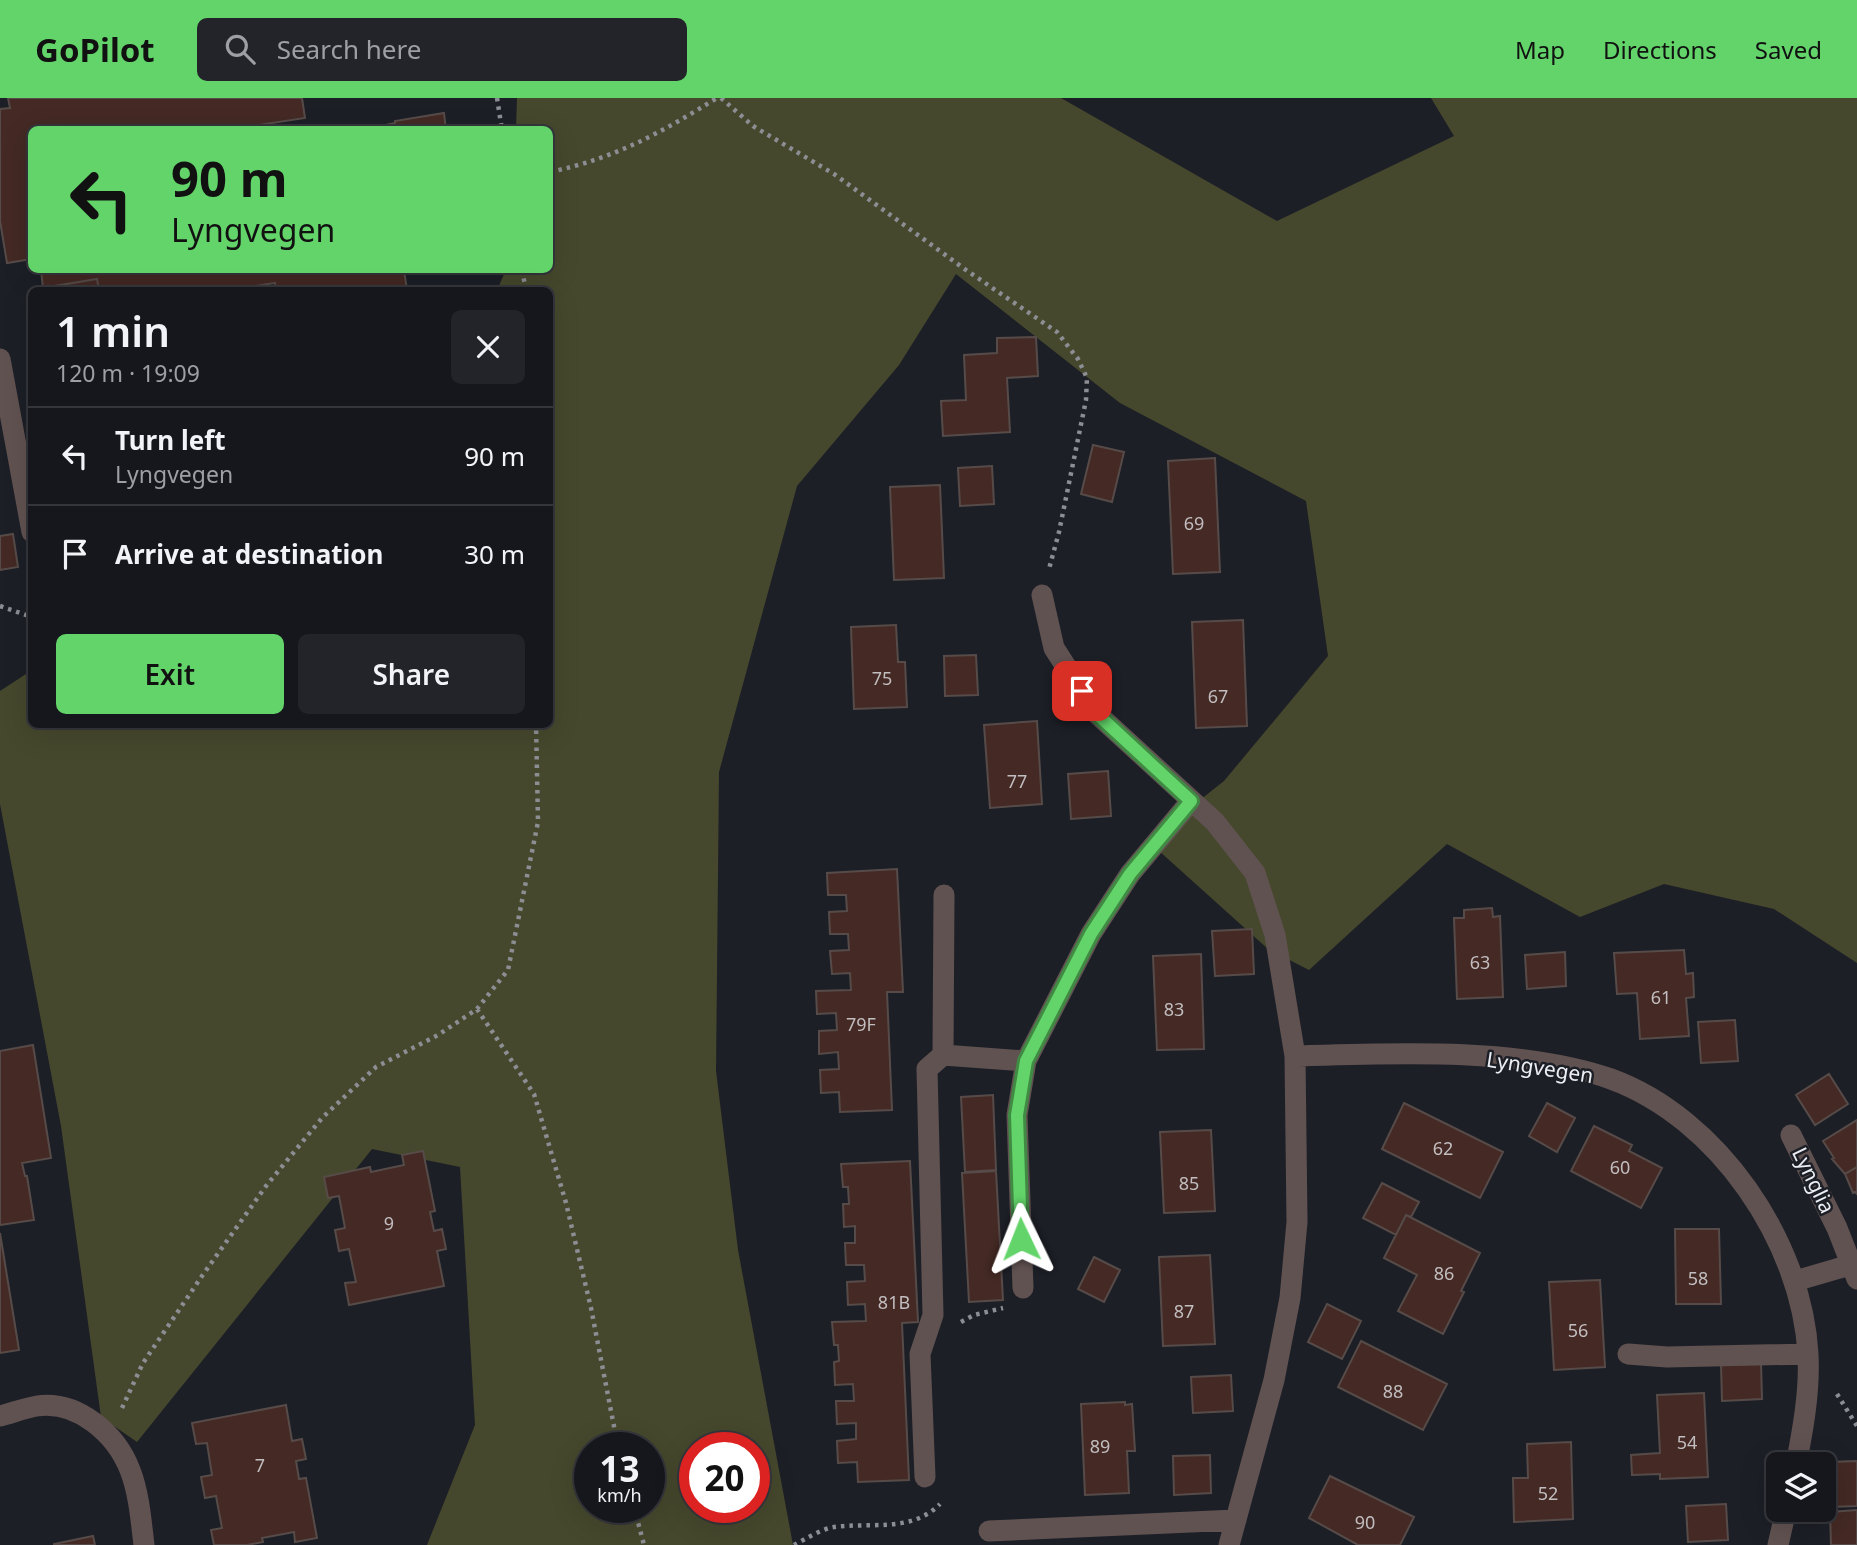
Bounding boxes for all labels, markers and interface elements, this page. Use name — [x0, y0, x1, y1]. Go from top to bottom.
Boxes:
search box — [197, 18, 687, 81]
text: GoPilot — [35, 27, 155, 72]
icon: search — [221, 30, 259, 68]
text: Search here — [277, 31, 421, 67]
text: Map — [1515, 33, 1565, 66]
text: Directions — [1603, 33, 1717, 66]
text: Saved — [1755, 33, 1822, 66]
text: 90 m — [171, 145, 288, 211]
icon: left — [56, 154, 147, 245]
text: Lyngvegen — [171, 208, 335, 251]
text: 1 min — [56, 302, 170, 359]
button: close — [451, 310, 525, 384]
text: 120 m · 19:09 — [56, 357, 200, 389]
text: Turn left — [115, 422, 226, 458]
icon: left — [56, 437, 94, 475]
text: 90 m — [464, 438, 525, 474]
text: Lyngvegen — [115, 458, 233, 490]
house number: 69 — [1184, 511, 1204, 535]
icon: arrive — [56, 535, 94, 573]
text: Arrive at destination — [115, 536, 384, 572]
text: 30 m — [464, 536, 525, 572]
button: Exit — [56, 634, 284, 714]
button: Share — [298, 634, 525, 714]
pin — [1052, 661, 1112, 721]
house number: 75 — [872, 666, 892, 690]
icon: arrive — [1063, 672, 1101, 710]
house number: 67 — [1208, 684, 1228, 708]
house number: 77 — [1007, 769, 1027, 793]
house number: 63 — [1470, 950, 1490, 974]
house number: 61 — [1651, 985, 1671, 1009]
house number: 83 — [1164, 997, 1184, 1021]
house number: 79F — [846, 1012, 876, 1036]
street label: Lyngvegen — [1485, 1045, 1595, 1089]
house number: 62 — [1433, 1136, 1453, 1160]
street label: Lynglia — [1786, 1142, 1842, 1218]
house number: 60 — [1610, 1155, 1630, 1179]
house number: 85 — [1179, 1171, 1199, 1195]
position arrow — [984, 1202, 1058, 1276]
house number: 9 — [384, 1211, 394, 1235]
house number: 86 — [1434, 1261, 1454, 1285]
house number: 58 — [1688, 1266, 1708, 1290]
house number: 81B — [878, 1290, 910, 1314]
house number: 87 — [1174, 1299, 1194, 1323]
house number: 56 — [1568, 1318, 1588, 1342]
house number: 88 — [1383, 1379, 1403, 1403]
house number: 54 — [1677, 1430, 1697, 1454]
speed limit sign: 20 — [679, 1432, 770, 1523]
house number: 89 — [1090, 1434, 1110, 1458]
text: 13 — [599, 1445, 640, 1492]
map controls — [1766, 1452, 1836, 1522]
button: layers — [1766, 1452, 1836, 1522]
house number: 7 — [255, 1453, 265, 1477]
house number: 52 — [1538, 1481, 1558, 1505]
text: km/h — [597, 1483, 642, 1507]
house number: 90 — [1355, 1510, 1375, 1534]

